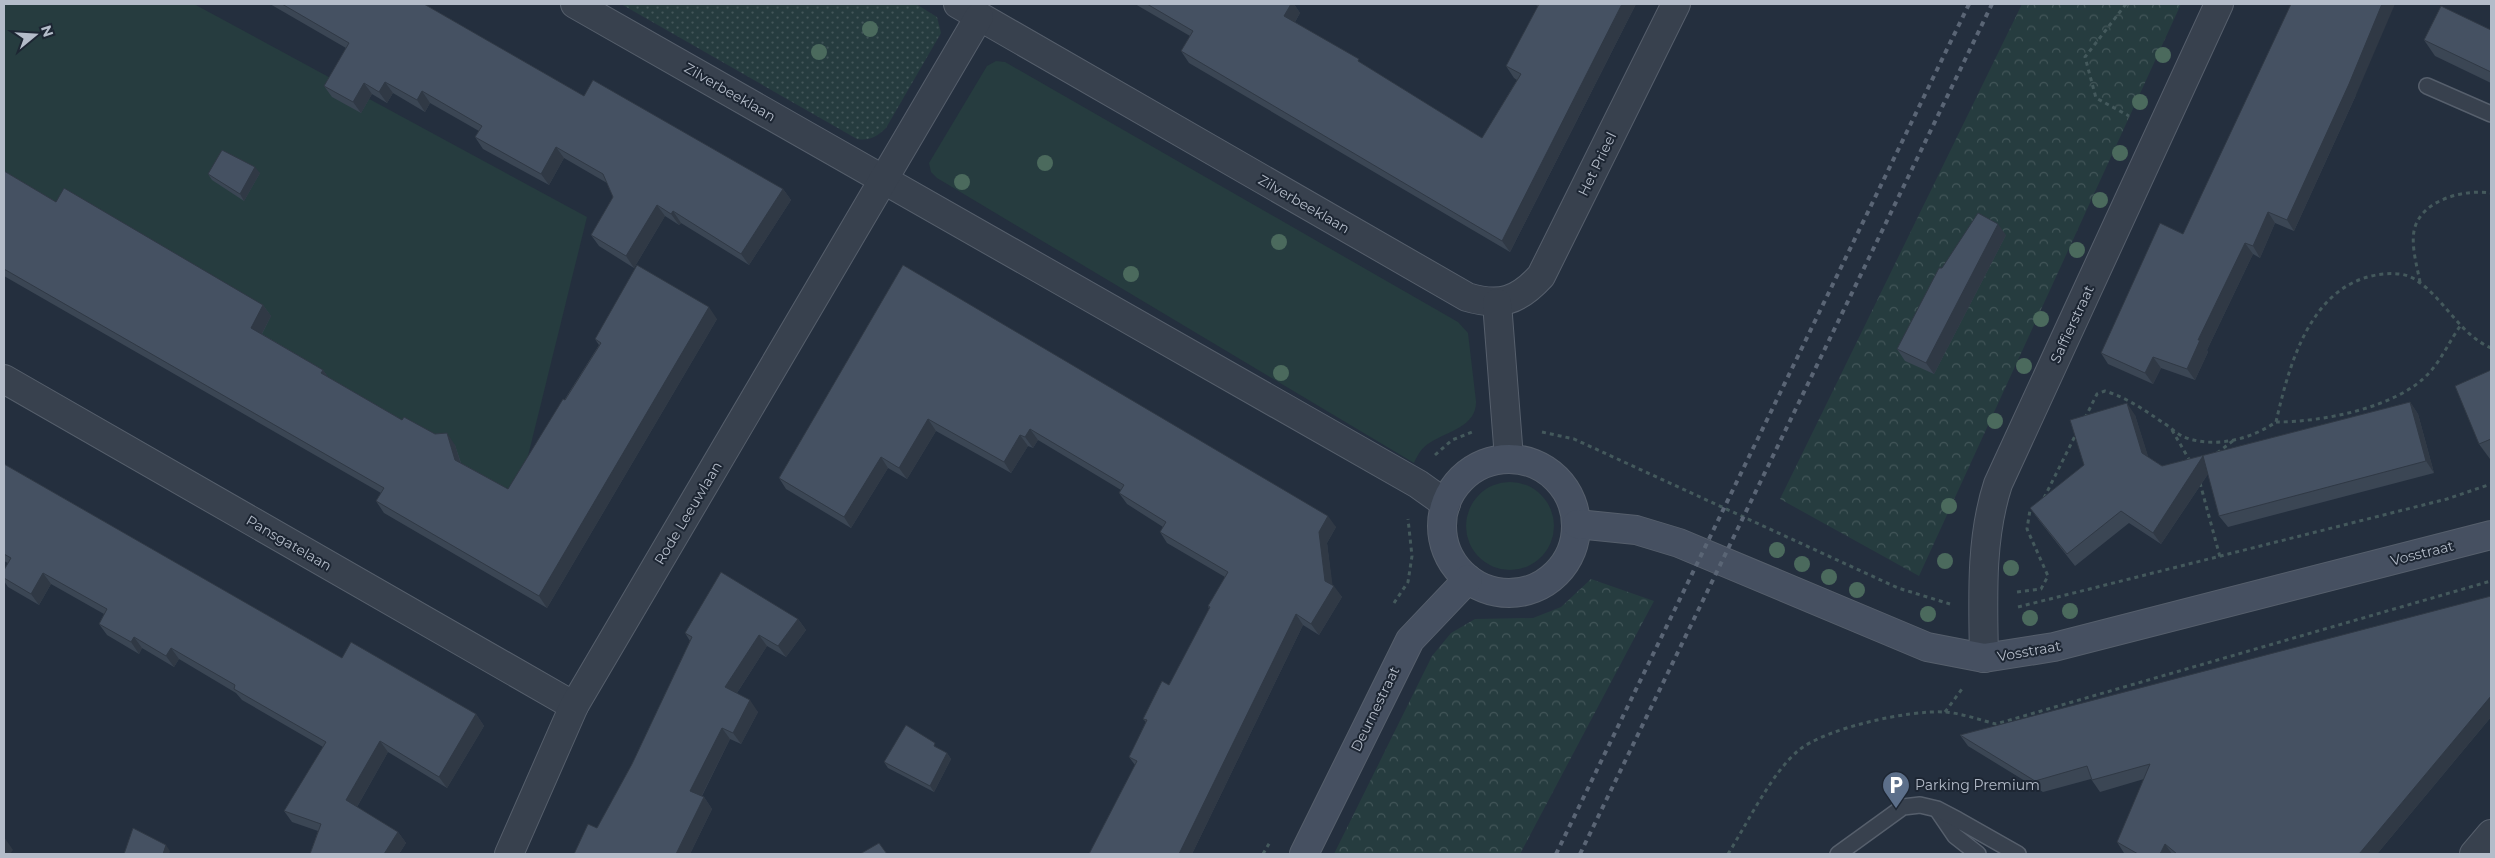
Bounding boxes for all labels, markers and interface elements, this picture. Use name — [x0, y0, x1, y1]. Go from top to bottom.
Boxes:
north arrow — [10, 10, 60, 60]
text: N — [37, 23, 58, 39]
street label: Zilverbeeklaan — [681, 59, 779, 125]
street label: Het Prieel — [1574, 129, 1620, 199]
street label: Zilverbeeklaan — [1255, 171, 1353, 237]
street label: Saffierstraat — [2046, 282, 2098, 366]
street label: Rode Leeuwlaan — [650, 458, 726, 568]
street label: Pansgatelaan — [243, 511, 335, 575]
street label: Vosstraat — [2389, 536, 2456, 570]
street label: Vosstraat — [1996, 636, 2063, 665]
street label: Deurnestraat — [1347, 663, 1404, 755]
parking icon: Parking Premium — [1881, 770, 1911, 809]
place label: Parking Premium — [1915, 776, 2040, 794]

